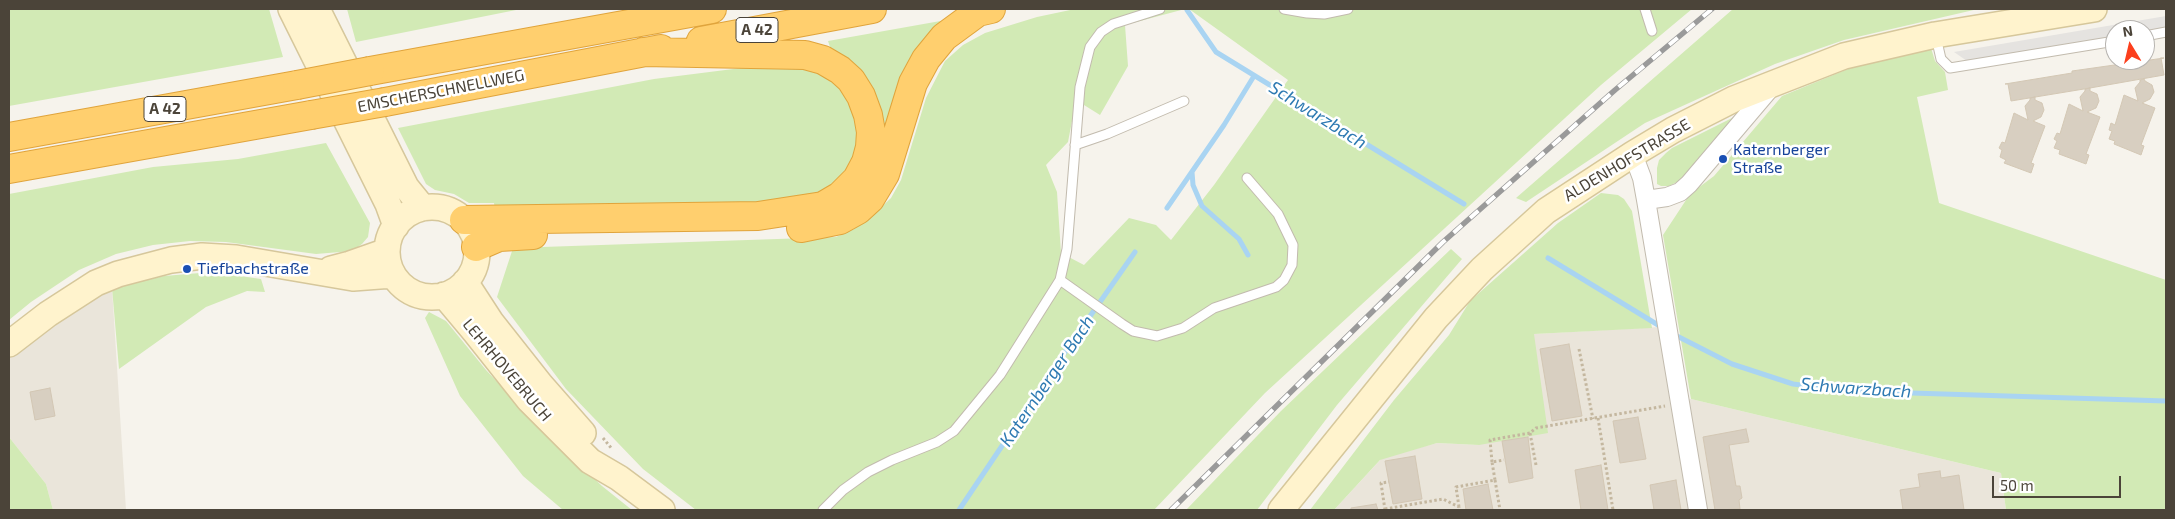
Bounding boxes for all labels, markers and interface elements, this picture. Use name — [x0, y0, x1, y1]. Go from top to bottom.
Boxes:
road number: A 42 — [736, 18, 778, 42]
north arrow — [2105, 20, 2155, 70]
text: N — [2121, 21, 2134, 40]
street label: EMSCHERSCHNELLWEG — [356, 65, 526, 117]
water label: Schwarzbach — [1265, 76, 1371, 154]
road number: A 42 — [144, 96, 186, 122]
street label: ALDENHOFSTRASSE — [1560, 115, 1694, 205]
place label: Katernberger Straße — [1733, 140, 1830, 178]
marker: Katernberger Straße — [1717, 153, 1729, 165]
place label: Tiefbachstraße — [197, 259, 309, 279]
marker: Tiefbachstraße — [181, 263, 193, 275]
water label: Katernberger Bach — [995, 311, 1099, 451]
street label: LEHRHOVEBRUCH — [459, 315, 555, 425]
water label: Schwarzbach — [1800, 373, 1912, 403]
scale bar — [1995, 466, 2124, 498]
text: 50 m — [2000, 476, 2034, 494]

